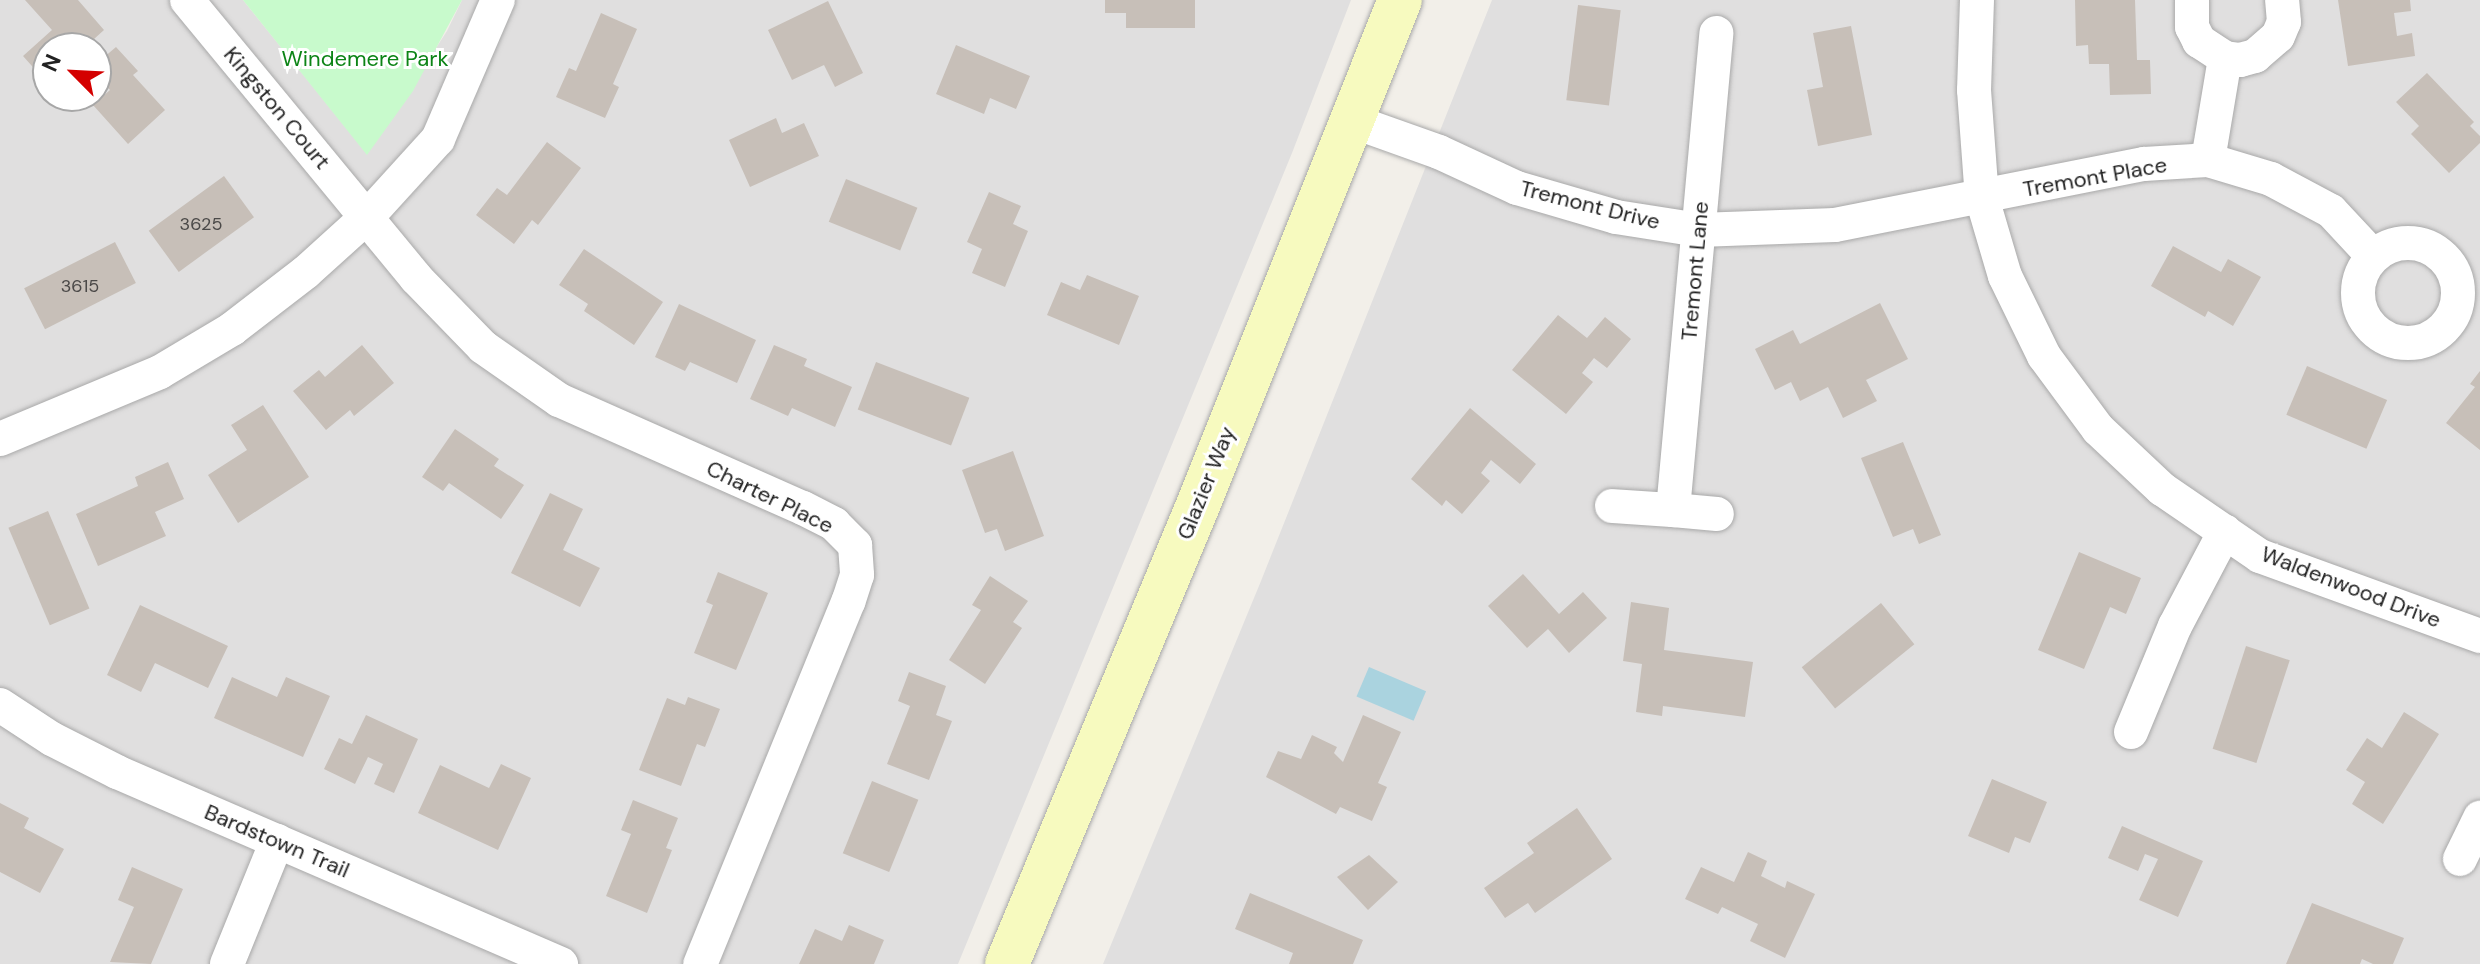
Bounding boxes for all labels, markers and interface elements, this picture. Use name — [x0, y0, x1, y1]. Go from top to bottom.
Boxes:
north arrow — [32, 32, 112, 112]
street label: Kingston Court — [218, 41, 336, 175]
park label: Windemere Park — [281, 46, 449, 72]
text: N — [35, 50, 68, 76]
street label: Tremont Place — [2021, 151, 2169, 203]
street label: Tremont Drive — [1517, 175, 1663, 235]
street label: Tremont Lane — [1676, 200, 1714, 342]
house number: 3625 — [180, 213, 222, 235]
house number: 3615 — [61, 275, 99, 297]
street label: Glazier Way — [1171, 423, 1241, 543]
street label: Charter Place — [702, 455, 838, 539]
street label: Waldenwood Drive — [2257, 541, 2445, 633]
street label: Bardstown Trail — [201, 799, 353, 883]

